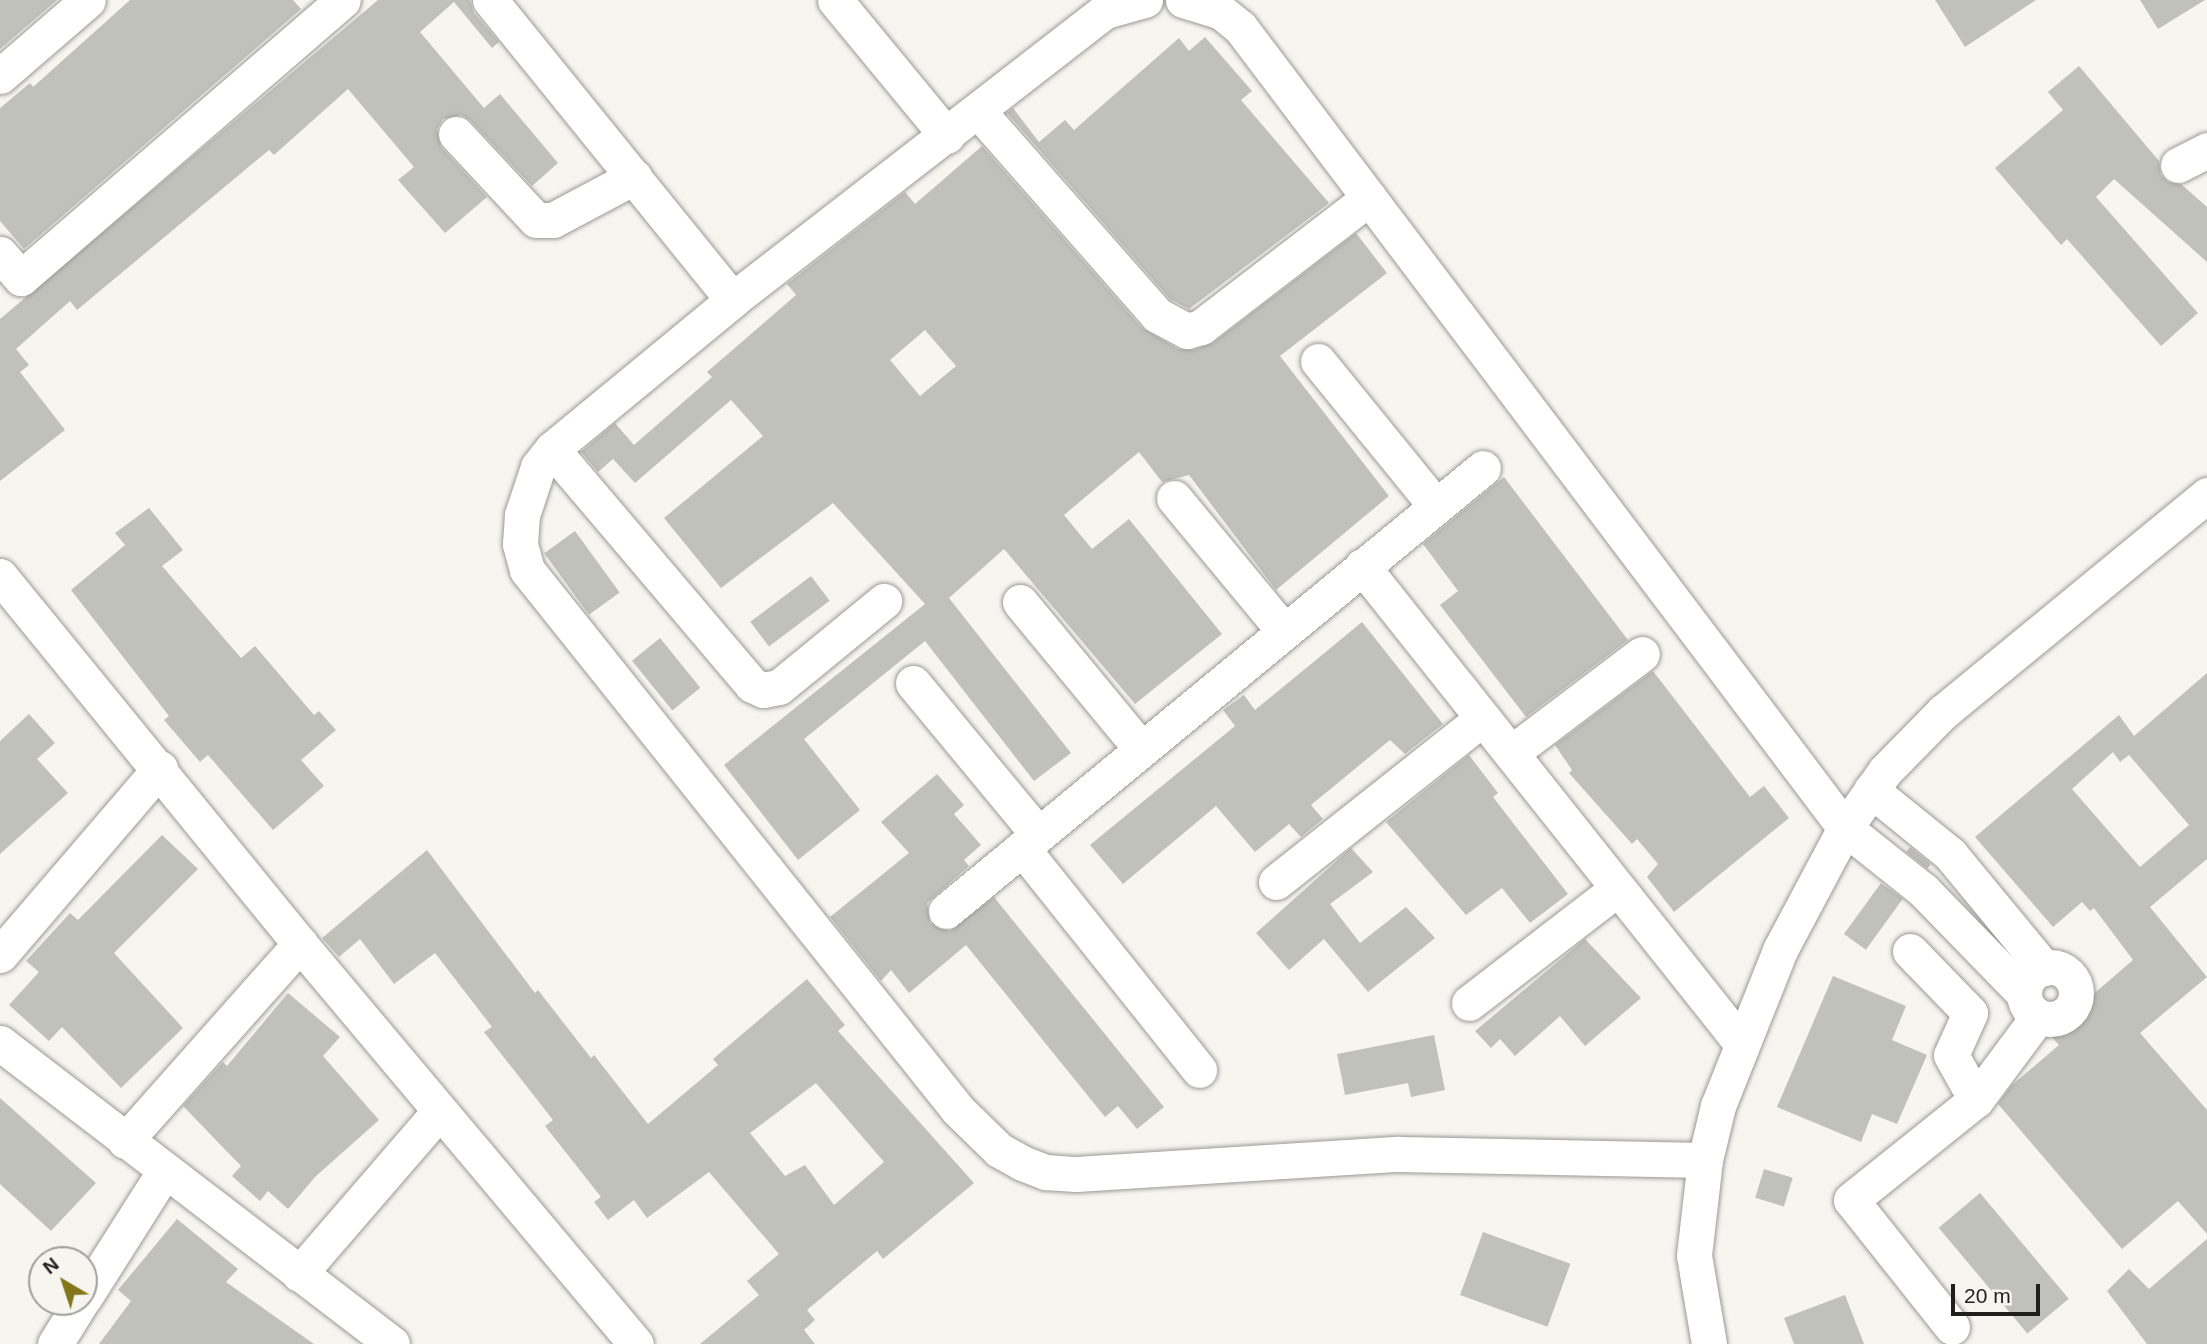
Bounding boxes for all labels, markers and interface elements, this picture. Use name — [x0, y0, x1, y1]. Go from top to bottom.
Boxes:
north arrow — [28, 1246, 98, 1316]
text: N — [39, 1253, 63, 1278]
scale bar — [1955, 1270, 2044, 1314]
text: 20 m — [1964, 1284, 2011, 1307]

